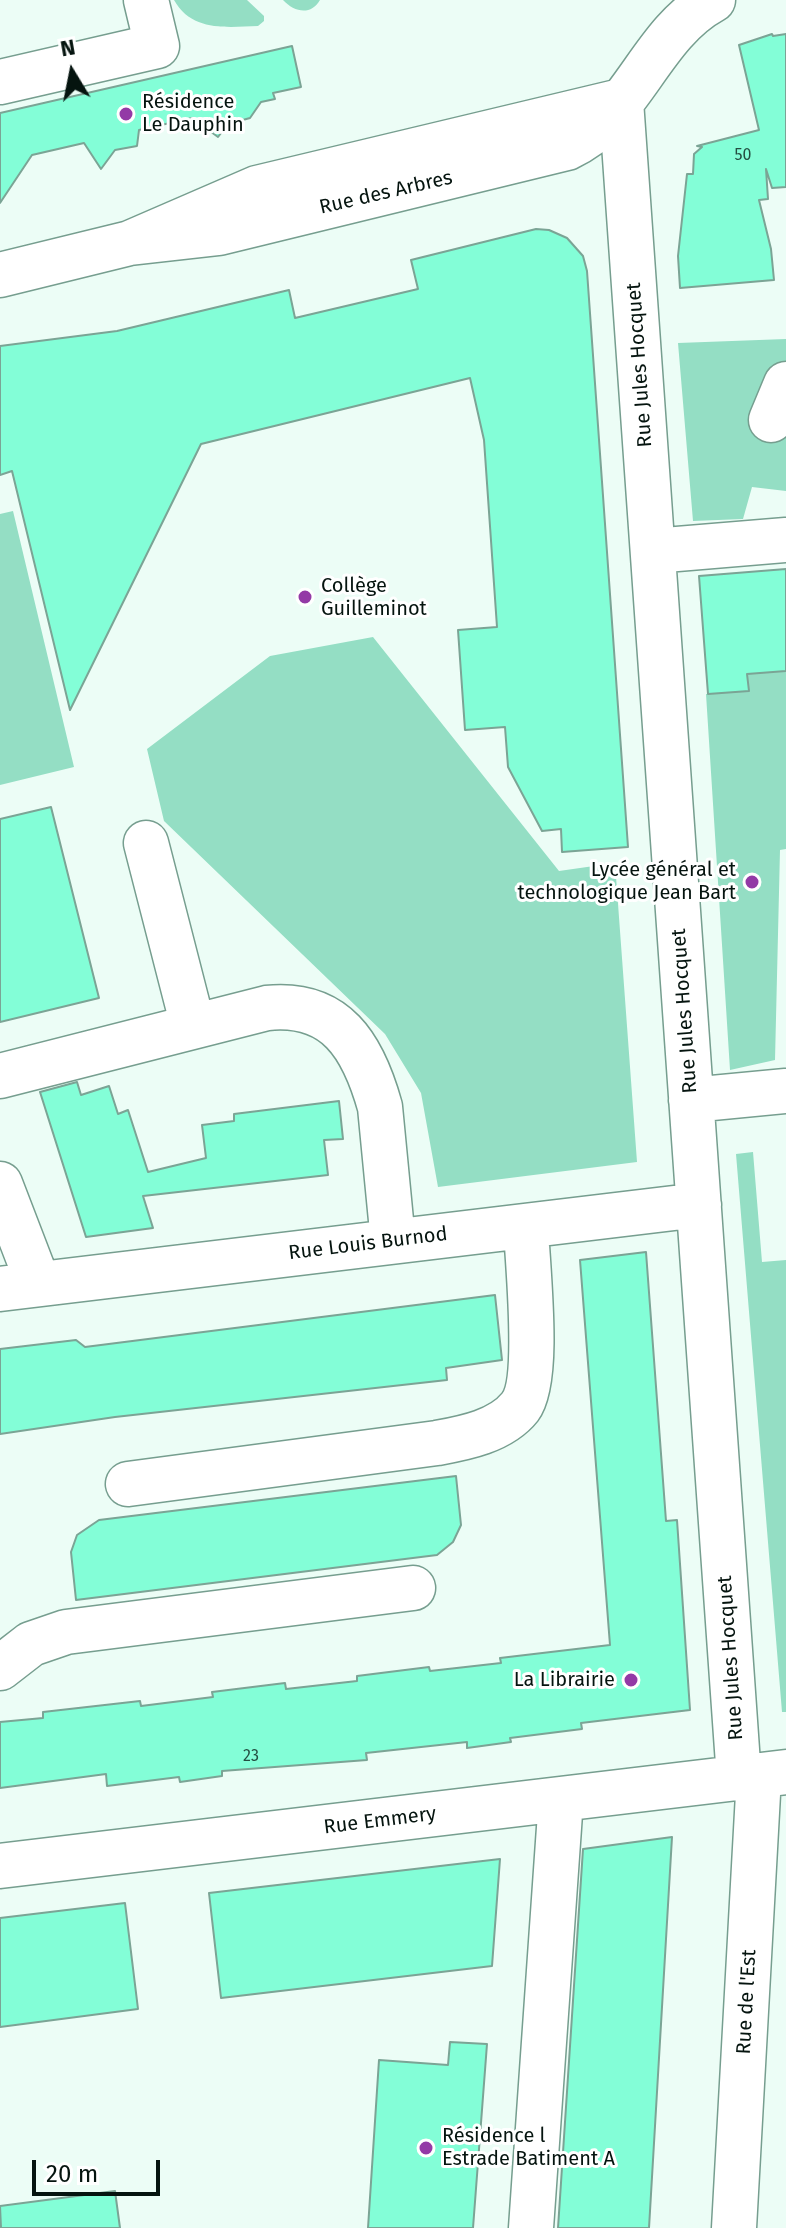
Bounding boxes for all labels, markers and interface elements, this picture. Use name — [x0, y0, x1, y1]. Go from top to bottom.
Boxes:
north arrow — [32, 32, 112, 112]
text: N — [58, 33, 77, 62]
place label: Résidence Le Dauphin — [142, 90, 244, 137]
marker: Résidence Le Dauphin — [117, 105, 135, 123]
house number: 50 — [735, 146, 751, 166]
street label: Rue des Arbres — [317, 166, 455, 220]
street label: Rue Jules Hocquet — [622, 282, 658, 448]
place label: Collège Guilleminot — [321, 574, 427, 621]
marker: Collège Guilleminot — [296, 588, 314, 606]
place label: Lycée général et technologique Jean Bart — [518, 858, 736, 905]
marker: Lycée général et technologique Jean Bart — [743, 873, 761, 891]
street label: Rue Jules Hocquet — [667, 928, 703, 1094]
street label: Rue Louis Burnod — [287, 1222, 449, 1266]
street label: Rue Jules Hocquet — [713, 1575, 749, 1741]
place label: La Librairie — [514, 1668, 615, 1692]
marker: La Librairie — [622, 1671, 640, 1689]
house number: 23 — [243, 1747, 259, 1767]
street label: Rue Emmery — [322, 1802, 438, 1840]
street label: Rue de l'Est — [732, 1949, 762, 2055]
place label: Résidence l Estrade Batiment A — [442, 2124, 615, 2171]
marker: Résidence l Estrade Batiment A — [417, 2139, 435, 2157]
scale bar — [36, 2144, 164, 2194]
text: 20 m — [46, 2160, 98, 2188]

